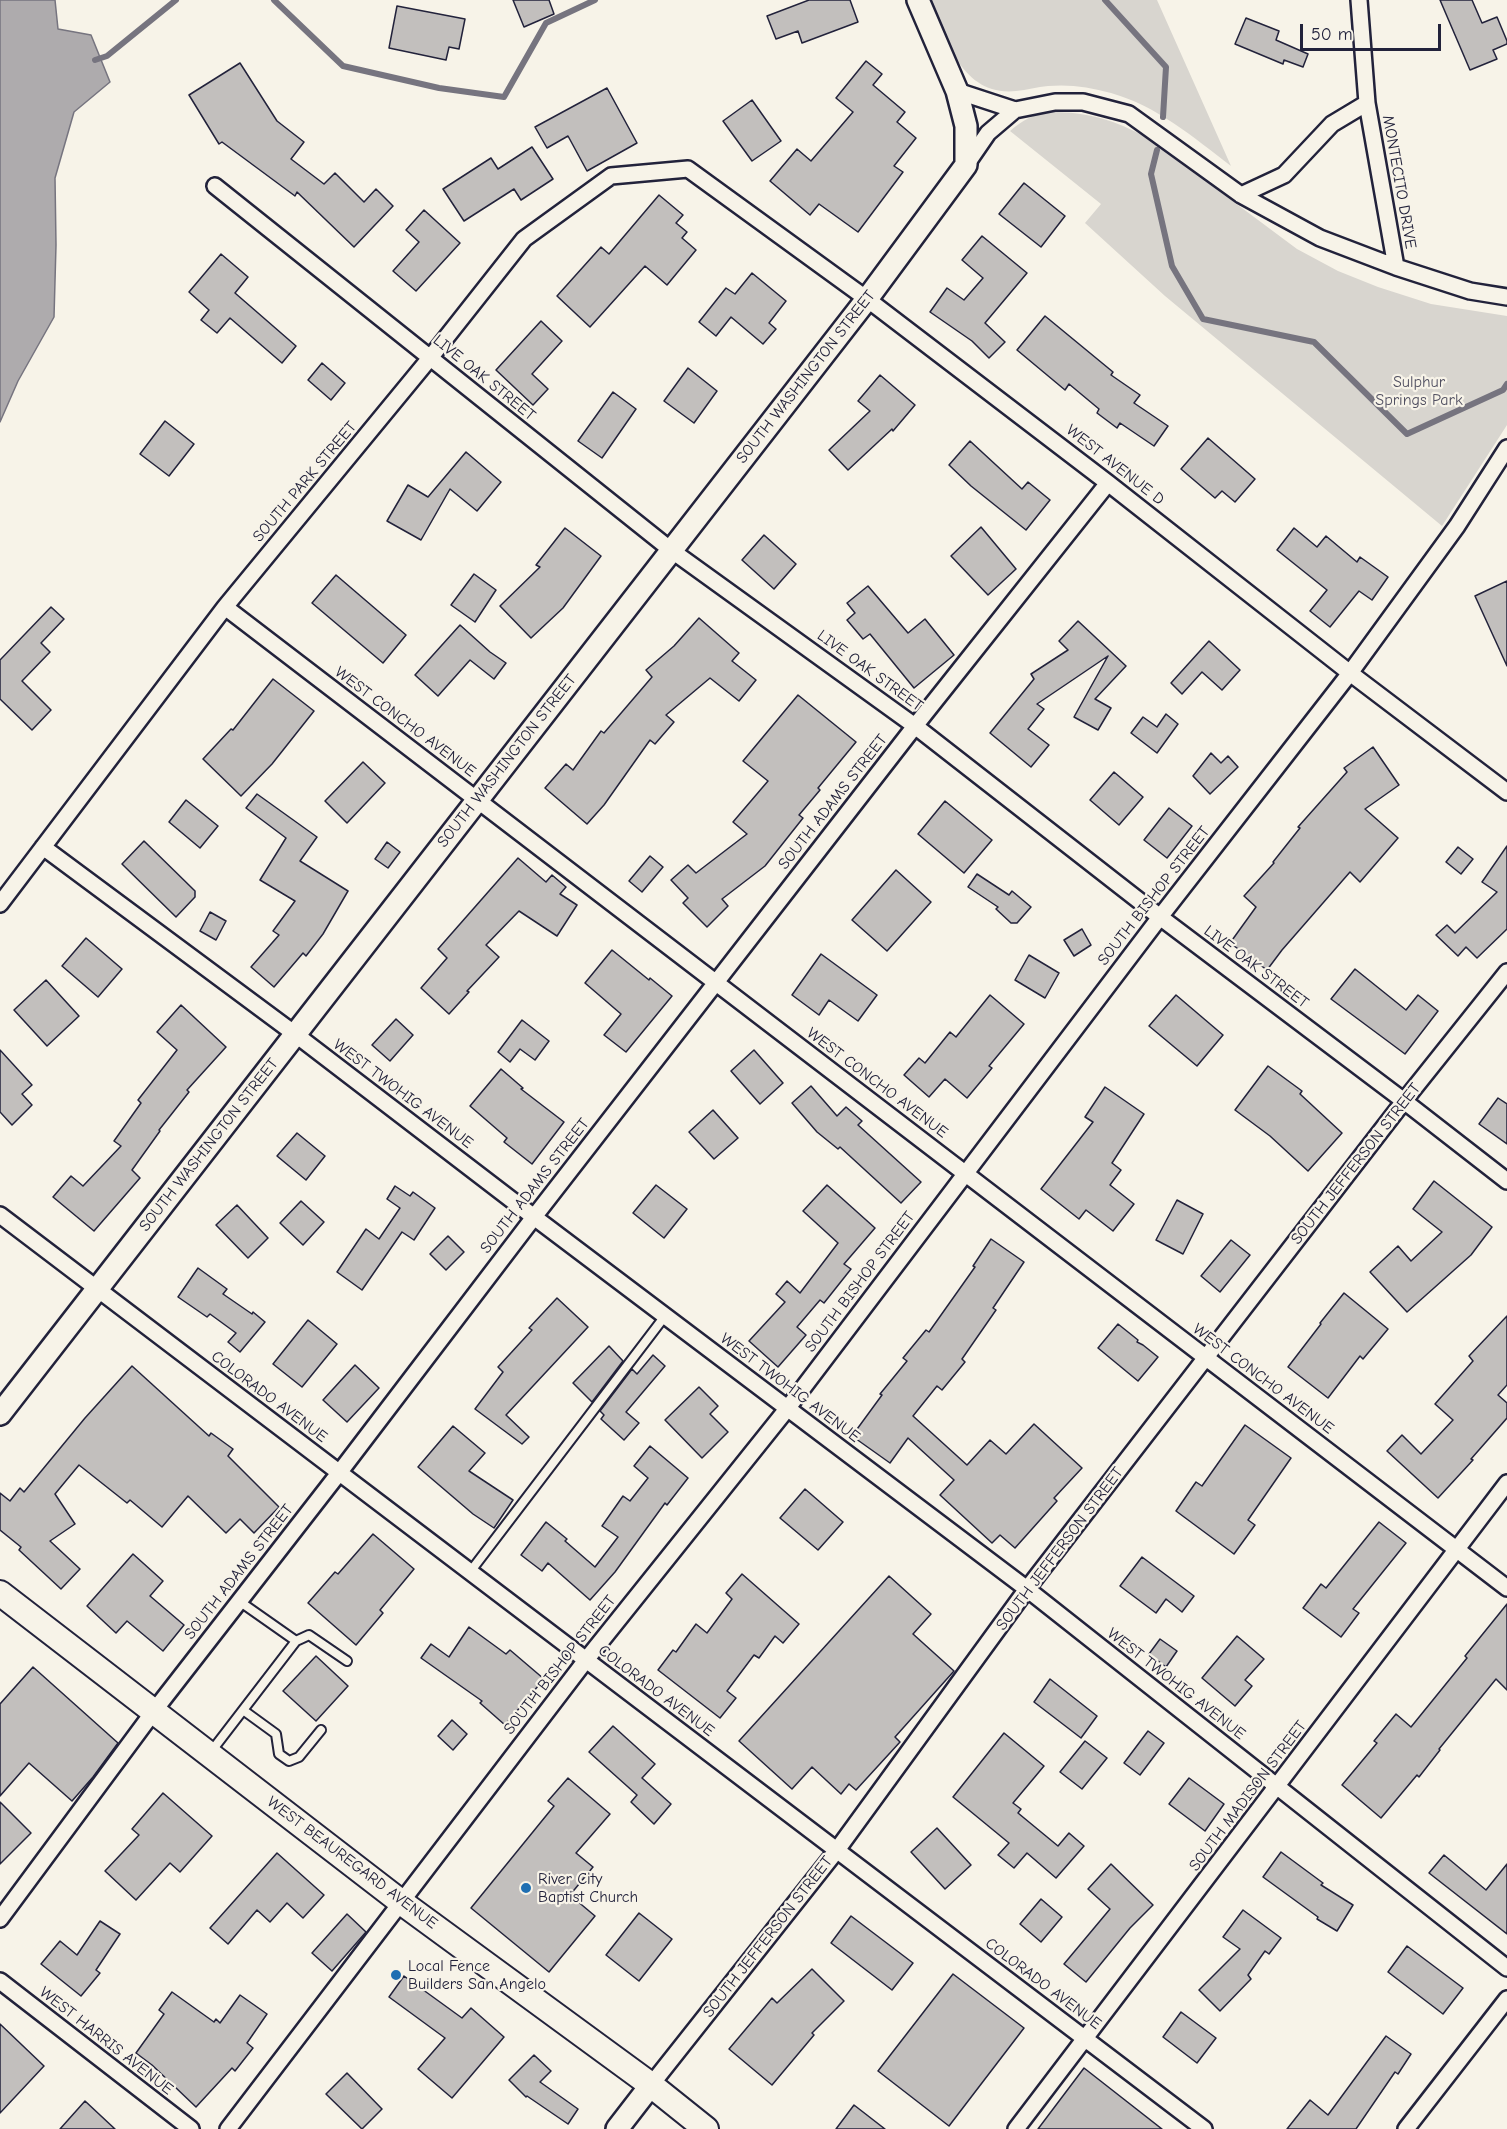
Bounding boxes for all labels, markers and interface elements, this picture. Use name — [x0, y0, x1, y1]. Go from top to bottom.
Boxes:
scale bar — [1303, 12, 1444, 50]
text: 50 m — [1311, 24, 1353, 45]
street label: MONTECITO DRIVE — [1378, 114, 1420, 250]
street label: SOUTH WASHINGTON STREET — [732, 287, 880, 467]
street label: LIVE OAK STREET — [429, 331, 539, 425]
park label: Sulphur Springs Park — [1375, 372, 1463, 410]
street label: SOUTH PARK STREET — [249, 418, 361, 546]
street label: WEST AVENUE D — [1062, 421, 1168, 509]
street label: LIVE OAK STREET — [813, 626, 927, 716]
street label: WEST CONCHO AVENUE — [331, 663, 479, 781]
street label: SOUTH WASHINGTON STREET — [433, 671, 581, 851]
street label: SOUTH ADAMS STREET — [774, 731, 892, 873]
street label: SOUTH BISHOP STREET — [1094, 823, 1214, 969]
street label: LIVE OAK STREET — [1200, 921, 1312, 1013]
street label: WEST CONCHO AVENUE — [803, 1024, 951, 1142]
street label: WEST TWOHIG AVENUE — [329, 1035, 477, 1153]
street label: SOUTH WASHINGTON STREET — [135, 1055, 283, 1235]
street label: SOUTH JEFFERSON STREET — [1287, 1080, 1425, 1248]
street label: SOUTH ADAMS STREET — [476, 1115, 594, 1257]
street label: SOUTH BISHOP STREET — [801, 1208, 919, 1356]
street label: WEST CONCHO AVENUE — [1189, 1320, 1337, 1438]
street label: WEST TWOHIG AVENUE — [716, 1329, 864, 1447]
street label: COLORADO AVENUE — [207, 1347, 331, 1447]
street label: SOUTH JEFFERSON STREET — [992, 1464, 1128, 1634]
street label: SOUTH ADAMS STREET — [180, 1501, 298, 1643]
street label: SOUTH BISHOP STREET — [500, 1592, 620, 1738]
street label: WEST TWOHIG AVENUE — [1103, 1624, 1249, 1744]
street label: COLORADO AVENUE — [594, 1641, 718, 1741]
street label: SOUTH MADISON STREET — [1185, 1717, 1311, 1875]
street label: WEST BEAUREGARD AVENUE — [263, 1793, 441, 1933]
street label: SOUTH JEFFERSON STREET — [699, 1853, 837, 2021]
place label: River City Baptist Church — [538, 1869, 638, 1907]
marker: River City Baptist Church — [519, 1881, 533, 1895]
street label: COLORADO AVENUE — [981, 1934, 1105, 2034]
place label: Local Fence Builders San Angelo — [408, 1956, 546, 1994]
marker: Local Fence Builders San Angelo — [389, 1968, 403, 1982]
street label: WEST HARRIS AVENUE — [35, 1983, 177, 2099]

